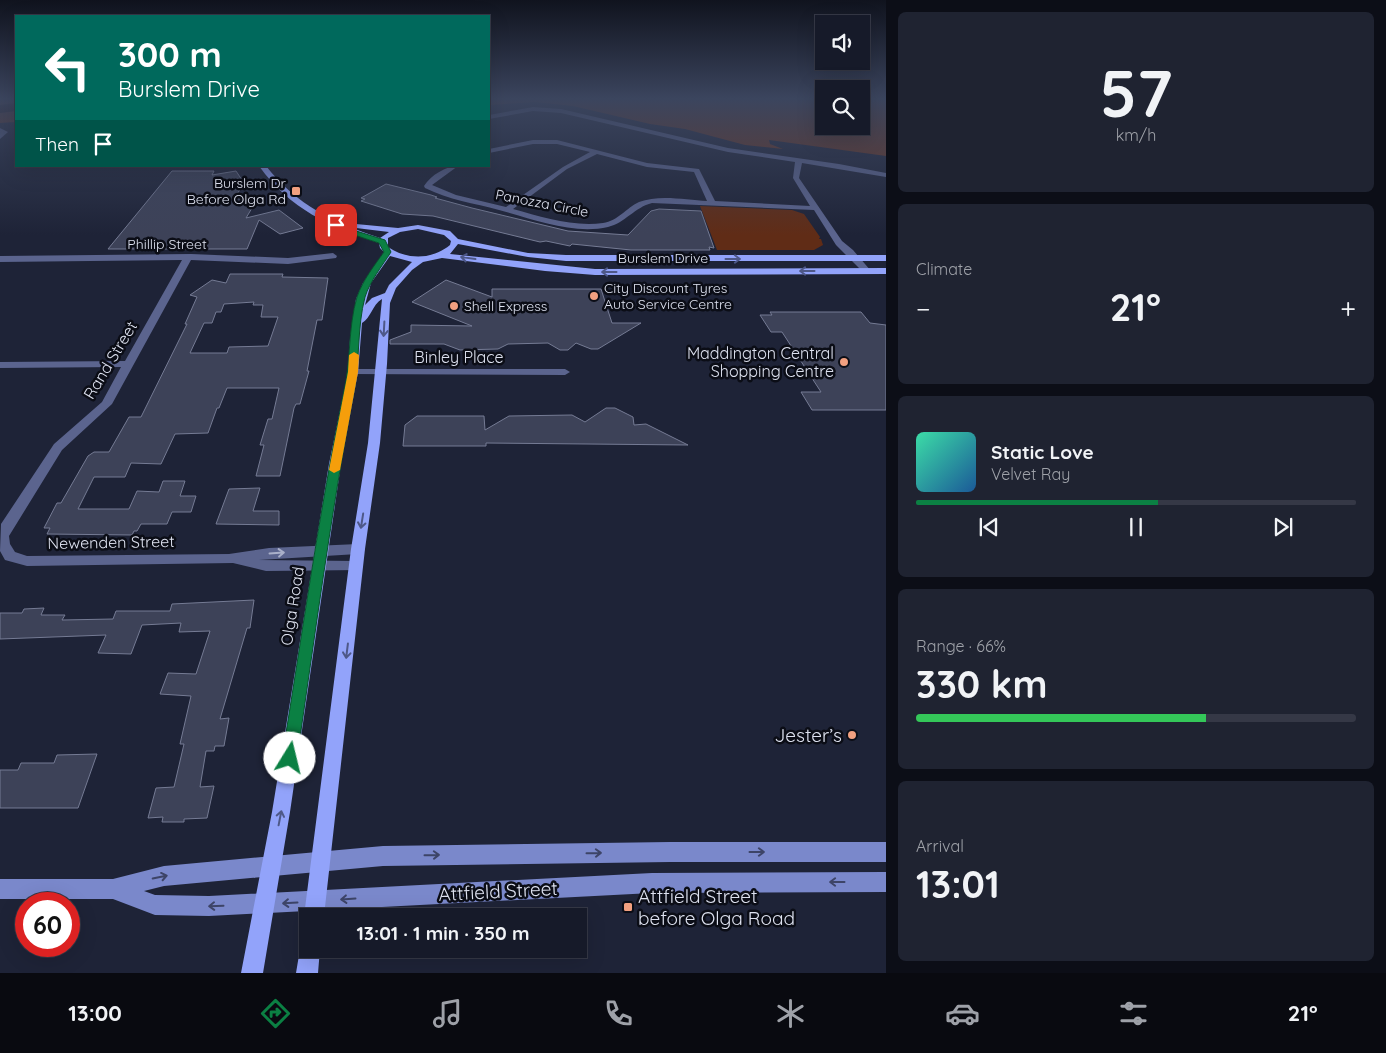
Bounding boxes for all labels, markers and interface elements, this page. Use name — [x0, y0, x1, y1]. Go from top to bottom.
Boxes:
map controls — [815, 15, 870, 135]
button: sound — [815, 15, 870, 70]
text: 300 m — [118, 32, 222, 76]
icon: left — [35, 35, 100, 100]
text: 57 — [1099, 52, 1173, 133]
text: Burslem Drive — [118, 75, 260, 103]
button: search — [815, 80, 870, 135]
text: km/h — [1116, 125, 1156, 145]
icon: arrive — [89, 130, 117, 158]
text: Then — [35, 132, 79, 156]
place label: Burslem Dr Before Olga Rd — [187, 174, 287, 208]
marker: Burslem Dr Before Olga Rd — [290, 185, 302, 197]
street label: Panozza Circle — [494, 185, 590, 221]
pin — [315, 204, 357, 246]
icon: arrive — [322, 211, 350, 239]
street label: Phillip Street — [127, 235, 207, 253]
street label: Burslem Drive — [618, 249, 708, 267]
one-way arrow — [461, 253, 477, 263]
one-way arrow — [724, 254, 741, 264]
text: Climate — [916, 259, 972, 279]
one-way arrow — [799, 266, 815, 276]
one-way arrow — [601, 267, 618, 277]
place label: City Discount Tyres Auto Service Centre — [604, 279, 732, 313]
text: 21° — [1110, 283, 1161, 331]
marker: City Discount Tyres Auto Service Centre — [588, 290, 600, 302]
text: − — [916, 291, 931, 326]
text: + — [1340, 291, 1356, 326]
place label: Shell Express — [464, 297, 547, 315]
marker: Shell Express — [448, 300, 460, 312]
street label: Rand Street — [79, 317, 141, 403]
one-way arrow — [380, 320, 389, 336]
place label: Maddington Central Shopping Centre — [687, 343, 834, 381]
street label: Binley Place — [414, 347, 504, 367]
marker: Maddington Central Shopping Centre — [838, 356, 850, 368]
text: Static Love — [991, 440, 1094, 464]
text: Velvet Ray — [991, 464, 1070, 484]
one-way arrow — [357, 512, 367, 528]
icon: previous — [975, 513, 1003, 541]
icon: pause — [1122, 513, 1150, 541]
icon: next — [1269, 513, 1297, 541]
street label: Newenden Street — [47, 531, 175, 553]
one-way arrow — [269, 548, 285, 557]
street label: Olga Road — [276, 565, 308, 647]
text: Range · 66% — [916, 636, 1006, 656]
one-way arrow — [341, 643, 351, 659]
text: 330 km — [916, 660, 1047, 708]
place label: Jester’s — [774, 723, 842, 747]
marker: Jester’s — [846, 729, 858, 741]
position arrow — [263, 731, 315, 783]
one-way arrow — [275, 811, 285, 827]
text: Arrival — [916, 836, 964, 856]
one-way arrow — [748, 847, 765, 857]
one-way arrow — [586, 848, 602, 858]
one-way arrow — [424, 850, 440, 860]
text: 13:01 — [916, 860, 1000, 908]
one-way arrow — [151, 872, 167, 881]
street label: Attfield Street — [438, 876, 558, 906]
one-way arrow — [830, 877, 846, 887]
place label: Attfield Street before Olga Road — [638, 884, 795, 930]
speed limit sign: 60 — [15, 892, 80, 957]
one-way arrow — [340, 894, 356, 904]
one-way arrow — [282, 898, 298, 907]
one-way arrow — [208, 901, 224, 911]
marker: Attfield Street before Olga Road — [622, 901, 634, 913]
text: 13:01 · 1 min · 350 m — [356, 921, 530, 945]
icon: directions — [258, 996, 293, 1031]
icon: music — [430, 996, 465, 1031]
icon: phone — [601, 996, 636, 1031]
icon: climate — [773, 996, 808, 1031]
icon: car — [945, 996, 980, 1031]
icon: filters — [1116, 996, 1151, 1031]
text: 13:00 — [68, 999, 122, 1027]
text: 21° — [1288, 999, 1318, 1027]

